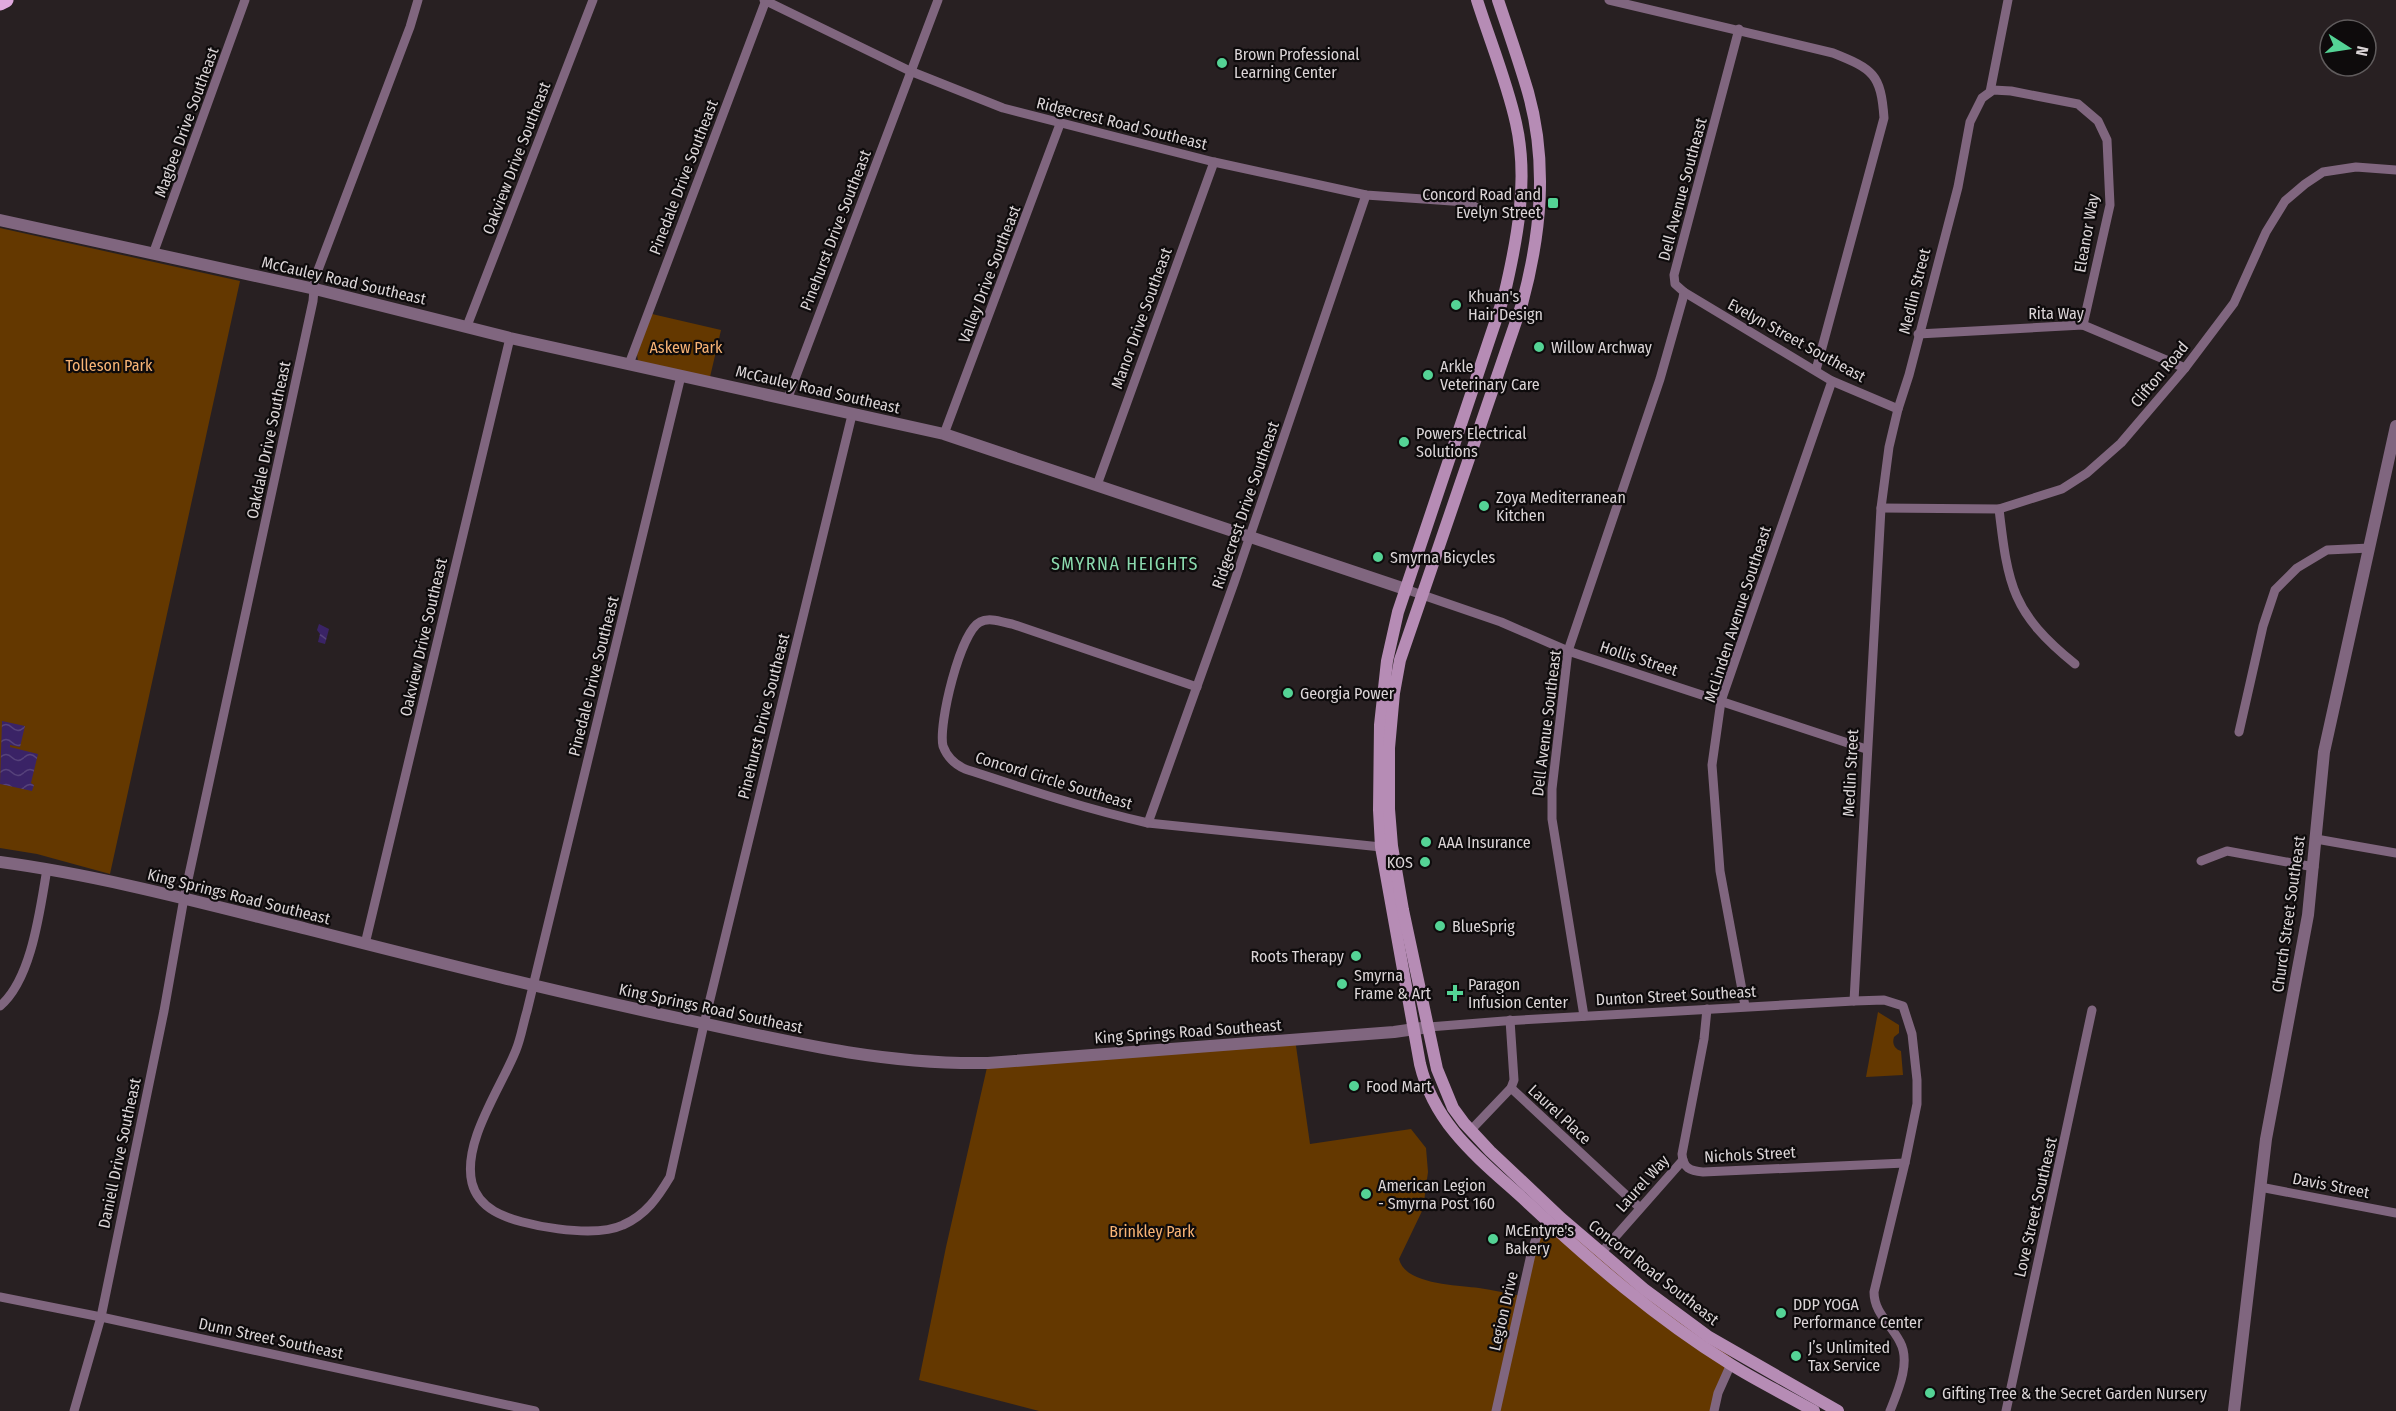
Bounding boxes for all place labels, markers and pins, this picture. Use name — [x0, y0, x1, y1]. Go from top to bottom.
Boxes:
place label: Brown Professional Learning Center — [1234, 45, 1360, 82]
marker: Brown Professional Learning Center — [1215, 56, 1229, 70]
place label: Concord Road and Evelyn Street — [1422, 185, 1542, 222]
marker: Concord Road and Evelyn Street — [1546, 196, 1560, 210]
place label: Khuan's Hair Design — [1468, 287, 1543, 324]
marker: Khuan's Hair Design — [1449, 298, 1463, 312]
place label: Willow Archway — [1551, 338, 1653, 357]
marker: Willow Archway — [1532, 340, 1546, 354]
place label: Arkle Veterinary Care — [1440, 357, 1540, 394]
marker: Arkle Veterinary Care — [1421, 368, 1435, 382]
place label: Powers Electrical Solutions — [1416, 424, 1526, 461]
marker: Powers Electrical Solutions — [1397, 435, 1411, 449]
place label: Zoya Mediterranean Kitchen — [1496, 488, 1626, 525]
marker: Zoya Mediterranean Kitchen — [1477, 499, 1491, 513]
place label: Smyrna Bicycles — [1390, 548, 1495, 567]
marker: Smyrna Bicycles — [1371, 550, 1385, 564]
place label: Georgia Power — [1300, 684, 1395, 703]
marker: Georgia Power — [1281, 686, 1295, 700]
place label: AAA Insurance — [1438, 833, 1531, 852]
marker: AAA Insurance — [1419, 835, 1433, 849]
place label: KOS — [1387, 853, 1413, 872]
marker: KOS — [1418, 855, 1432, 869]
place label: BlueSprig — [1452, 917, 1515, 936]
marker: BlueSprig — [1433, 919, 1447, 933]
place label: Roots Therapy — [1251, 947, 1345, 966]
marker: Roots Therapy — [1349, 949, 1363, 963]
place label: Smyrna Frame & Art — [1354, 966, 1432, 1003]
place label: Paragon Infusion Center — [1468, 975, 1568, 1012]
marker: Smyrna Frame & Art — [1335, 977, 1349, 991]
marker: Paragon Infusion Center — [1446, 984, 1464, 1002]
place label: Food Mart — [1366, 1077, 1432, 1096]
marker: Food Mart — [1347, 1079, 1361, 1093]
place label: American Legion - Smyrna Post 160 — [1378, 1176, 1495, 1213]
marker: American Legion - Smyrna Post 160 — [1359, 1187, 1373, 1201]
place label: McEntyre's Bakery — [1505, 1221, 1574, 1258]
marker: McEntyre's Bakery — [1486, 1232, 1500, 1246]
place label: DDP YOGA Performance Center — [1793, 1295, 1923, 1332]
marker: DDP YOGA Performance Center — [1774, 1306, 1788, 1320]
place label: J’s Unlimited Tax Service — [1808, 1338, 1890, 1375]
marker: J’s Unlimited Tax Service — [1789, 1349, 1803, 1363]
place label: Gifting Tree & the Secret Garden Nursery — [1942, 1384, 2208, 1403]
marker: Gifting Tree & the Secret Garden Nursery — [1923, 1386, 1937, 1400]

